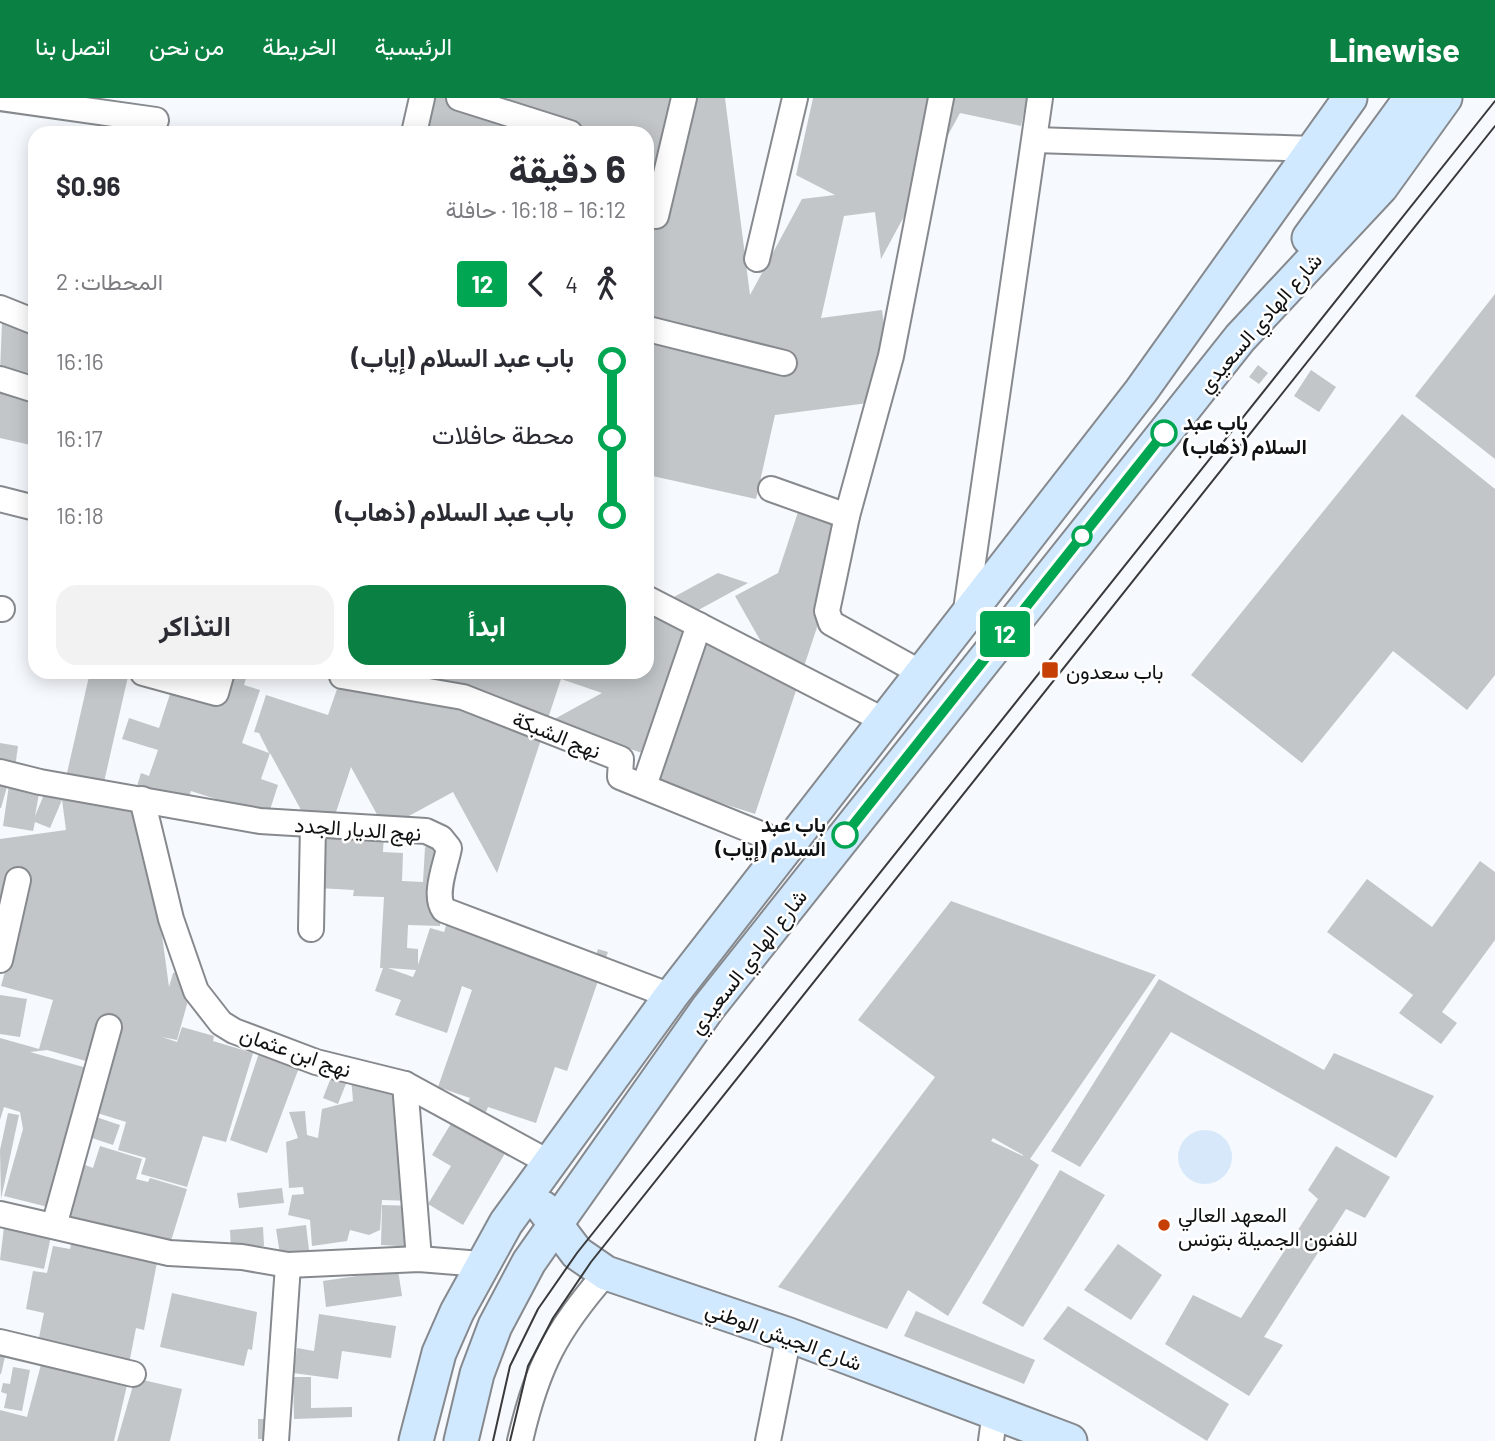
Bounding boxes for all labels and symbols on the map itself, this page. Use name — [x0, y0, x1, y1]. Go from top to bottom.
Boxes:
street label: شارع الهادي السعيدي — [1192, 247, 1331, 401]
place label: باب عبد السلام (ذهاب) — [1182, 409, 1307, 461]
marker: باب عبد السلام (ذهاب) — [1151, 420, 1177, 446]
unlabelled marker — [1072, 526, 1092, 546]
line badge: 12 — [974, 611, 1036, 657]
place label: باب سعدون — [1066, 658, 1164, 685]
marker: باب سعدون — [1040, 660, 1060, 680]
street label: نهج الشبكة — [508, 705, 605, 766]
street label: نهج الديار الجدد — [294, 811, 422, 848]
place label: باب عبد السلام (إياب) — [714, 811, 826, 863]
marker: باب عبد السلام (إياب) — [832, 822, 858, 848]
street label: شارع الهادي السعيدي — [683, 884, 816, 1042]
street label: نهج ابن عثمان — [236, 1020, 355, 1084]
place label: المعهد العالي للفنون الجميلة بتونس — [1178, 1201, 1358, 1252]
marker: المعهد العالي للفنون الجميلة بتونس — [1156, 1217, 1172, 1233]
street label: شارع الجيش الوطني — [701, 1295, 865, 1380]

